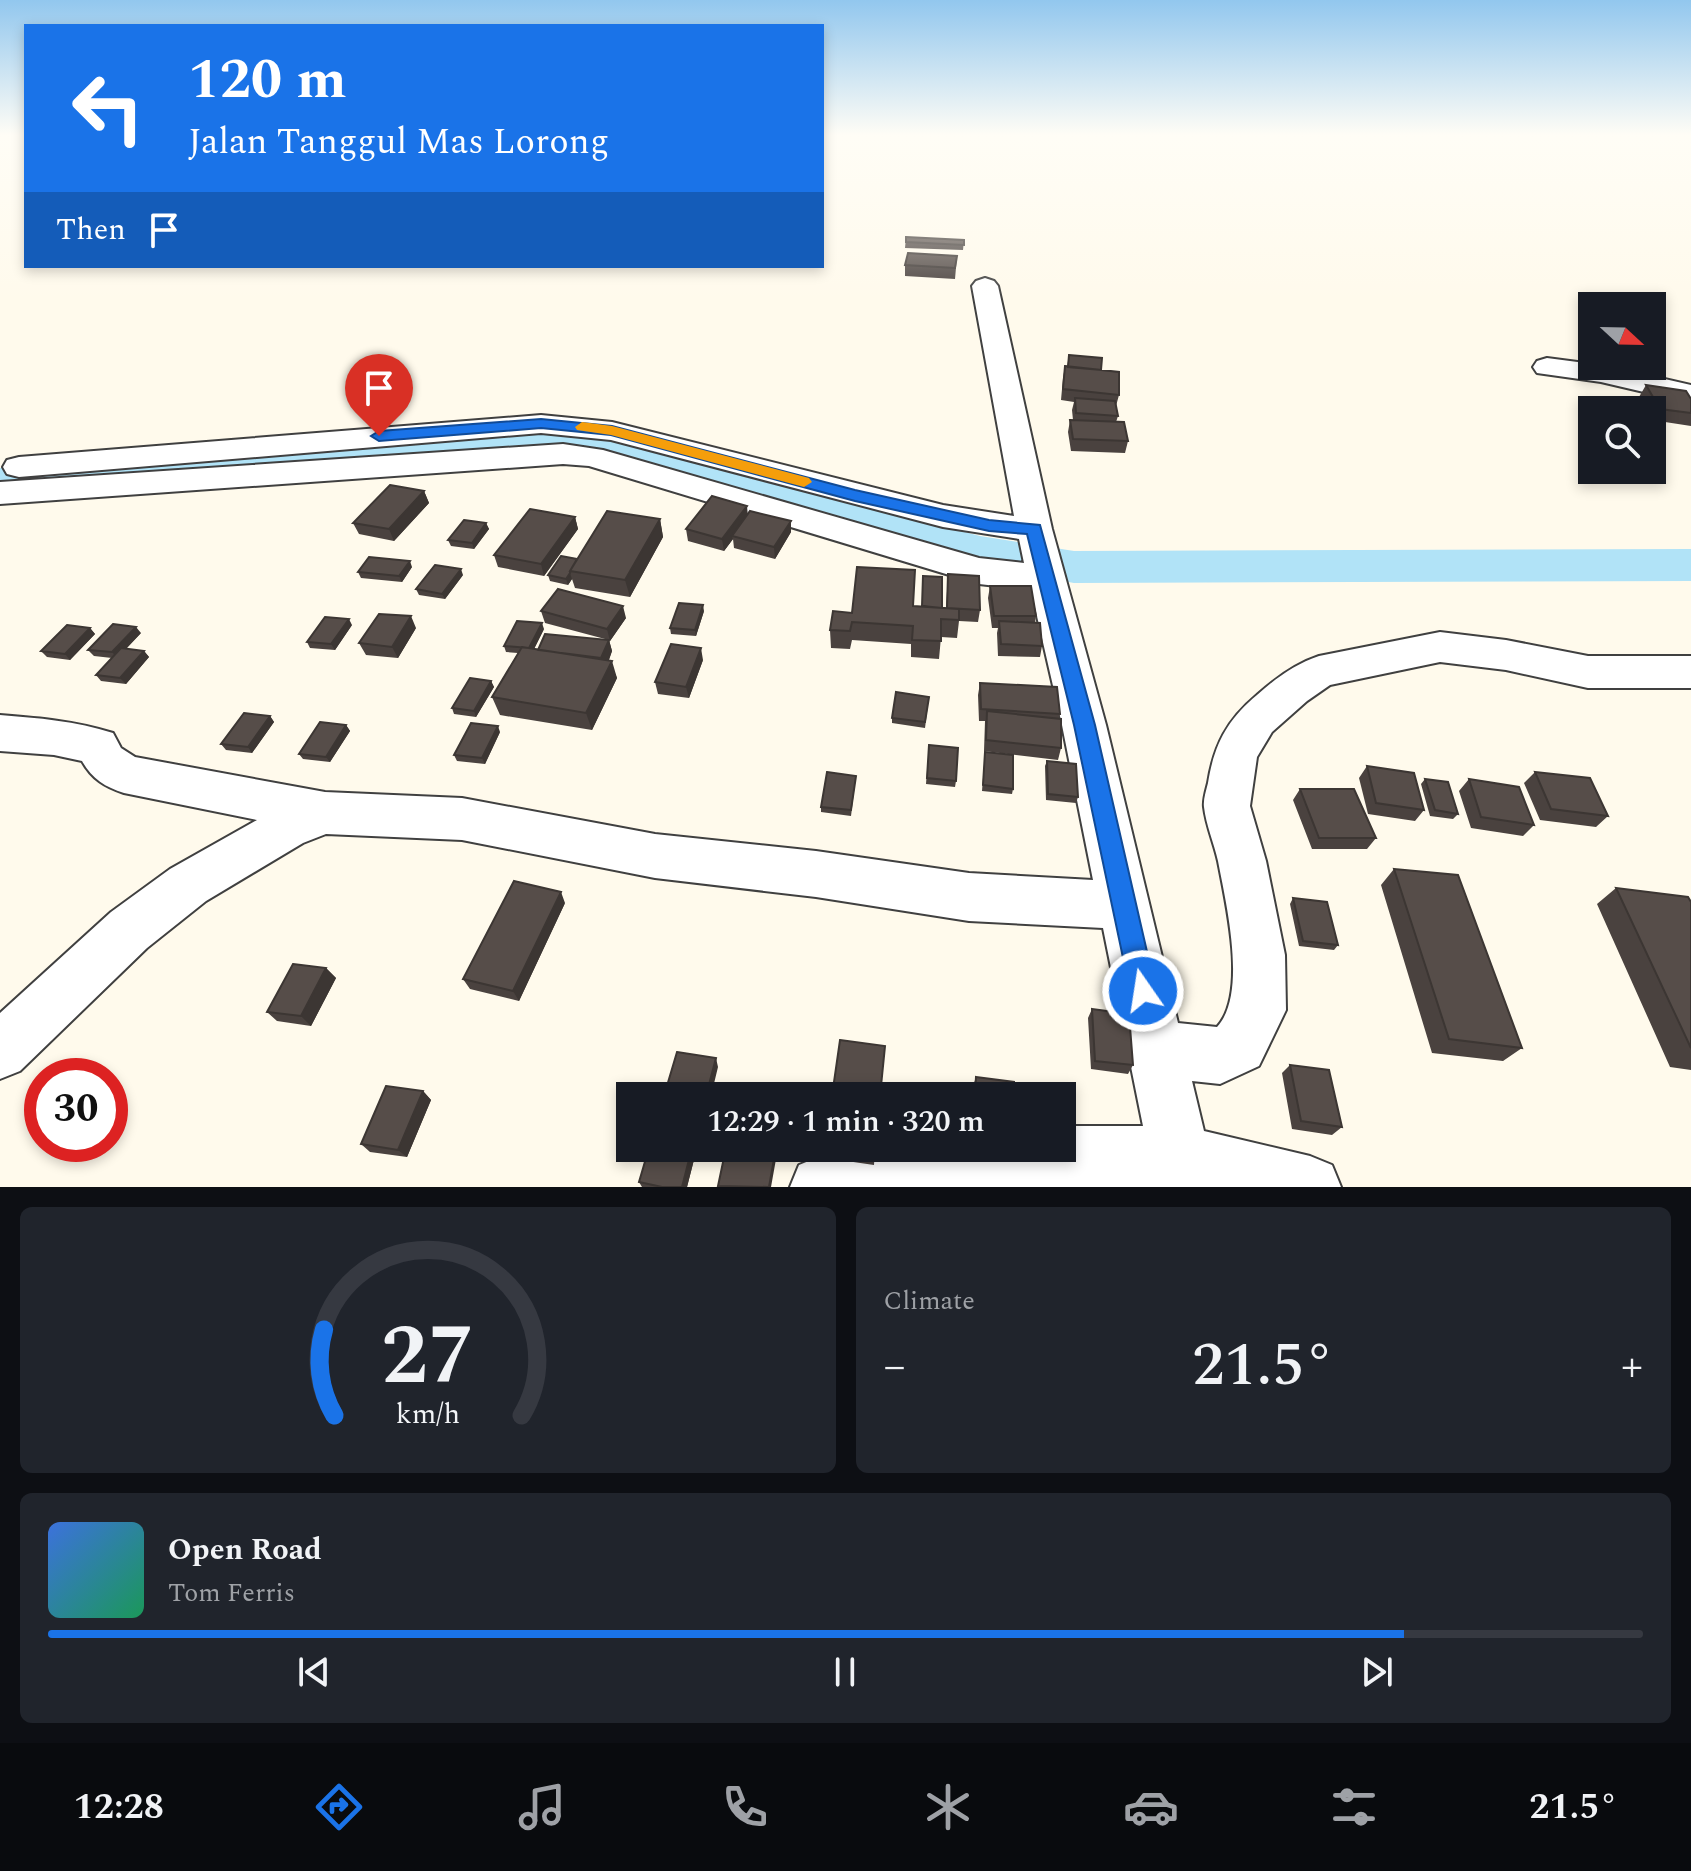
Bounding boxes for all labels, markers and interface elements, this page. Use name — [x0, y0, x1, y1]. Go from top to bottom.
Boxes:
text: 120 m — [188, 38, 347, 123]
icon: left — [56, 56, 160, 160]
text: Jalan Tanggul Mas Lorong — [188, 115, 609, 170]
text: Then — [56, 207, 126, 253]
icon: arrive — [142, 208, 186, 252]
north arrow — [1578, 292, 1666, 380]
map controls — [1578, 292, 1666, 484]
pin — [345, 354, 413, 436]
icon: arrive — [357, 366, 401, 410]
button: search — [1578, 396, 1666, 484]
position arrow — [1101, 949, 1185, 1033]
speed limit sign: 30 — [24, 1058, 128, 1162]
text: 12:29 · 1 min · 320 m — [707, 1099, 985, 1145]
text: Climate — [884, 1281, 975, 1321]
text: 27 — [381, 1294, 474, 1421]
text: 21.5° — [1192, 1320, 1334, 1412]
text: − — [884, 1333, 906, 1400]
text: + — [1621, 1333, 1643, 1400]
text: km/h — [396, 1393, 460, 1436]
text: Open Road — [168, 1527, 322, 1573]
text: Tom Ferris — [168, 1573, 295, 1613]
icon: previous — [292, 1650, 336, 1694]
icon: pause — [823, 1650, 867, 1694]
icon: next — [1355, 1650, 1399, 1694]
icon: directions — [311, 1779, 367, 1835]
icon: music — [514, 1779, 570, 1835]
icon: phone — [717, 1779, 773, 1835]
icon: climate — [920, 1779, 976, 1835]
icon: car — [1123, 1779, 1179, 1835]
icon: filters — [1326, 1779, 1382, 1835]
text: 12:28 — [74, 1780, 164, 1835]
text: 21.5° — [1529, 1780, 1617, 1835]

